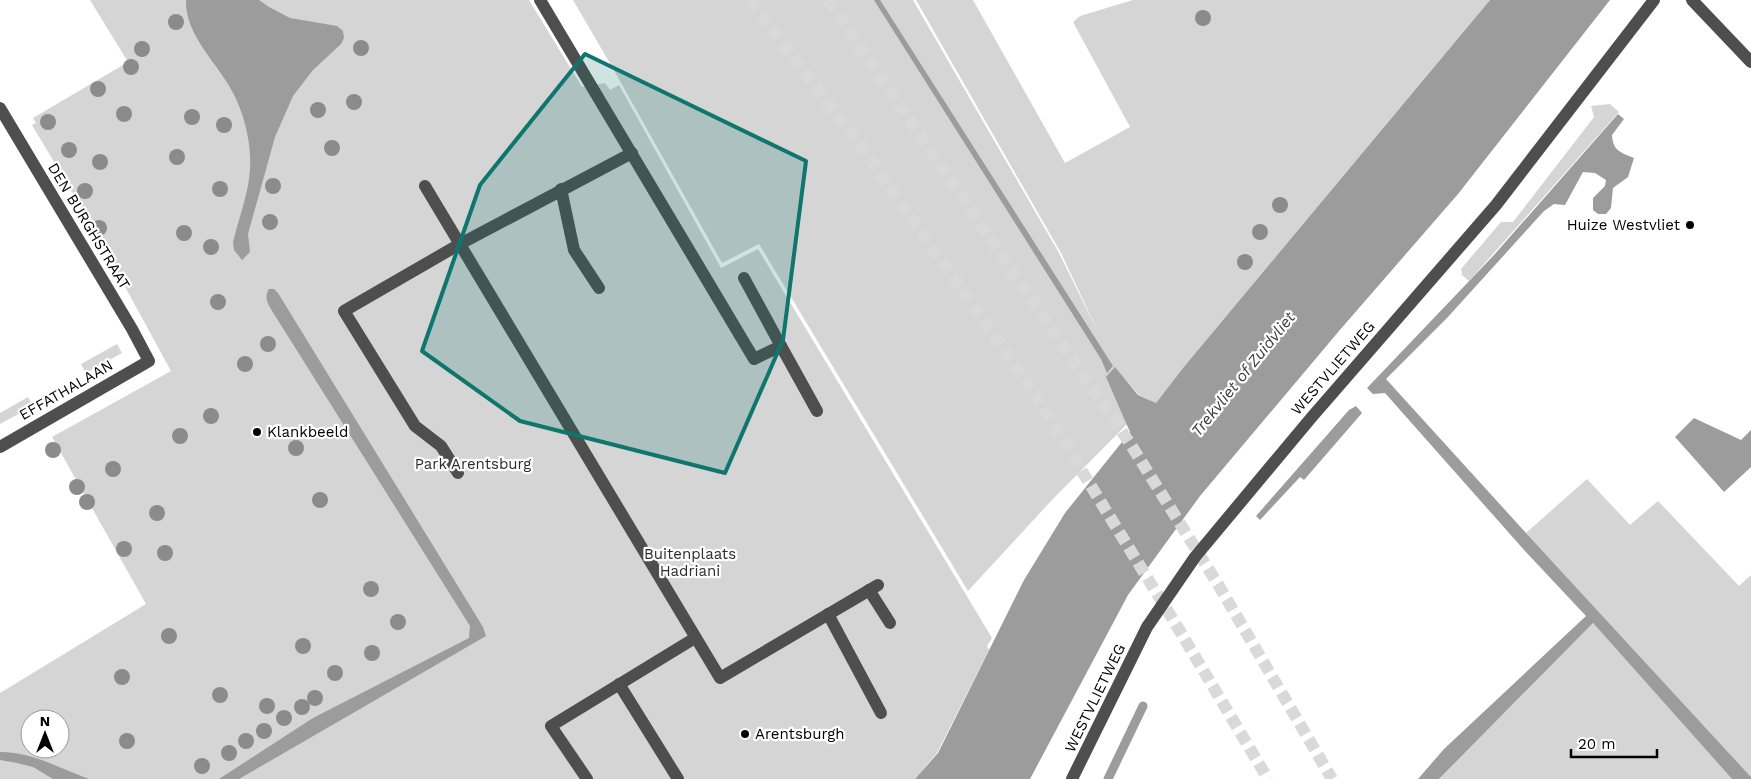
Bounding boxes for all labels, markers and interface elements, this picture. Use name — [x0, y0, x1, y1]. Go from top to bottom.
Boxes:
street label: DEN BURGHSTRAAT — [44, 159, 134, 293]
place label: Huize Westvliet — [1567, 216, 1681, 234]
marker: Huize Westvliet — [1684, 219, 1696, 231]
water label: Trekvliet of Zuidvliet — [1187, 308, 1299, 440]
street label: WESTVLIETWEG — [1287, 317, 1379, 419]
street label: EFFATHALAAN — [16, 356, 116, 424]
place label: Klankbeeld — [267, 423, 348, 441]
marker: Klankbeeld — [251, 426, 263, 438]
park label: Park Arentsburg — [415, 455, 531, 473]
park label: Buitenplaats Hadriani — [644, 545, 736, 580]
street label: WESTVLIETWEG — [1061, 641, 1129, 755]
north arrow — [20, 709, 70, 759]
text: N — [40, 713, 50, 729]
place label: Arentsburgh — [755, 725, 844, 743]
scale bar — [1571, 726, 1657, 758]
marker: Arentsburgh — [739, 728, 751, 740]
text: 20 m — [1578, 735, 1616, 753]

